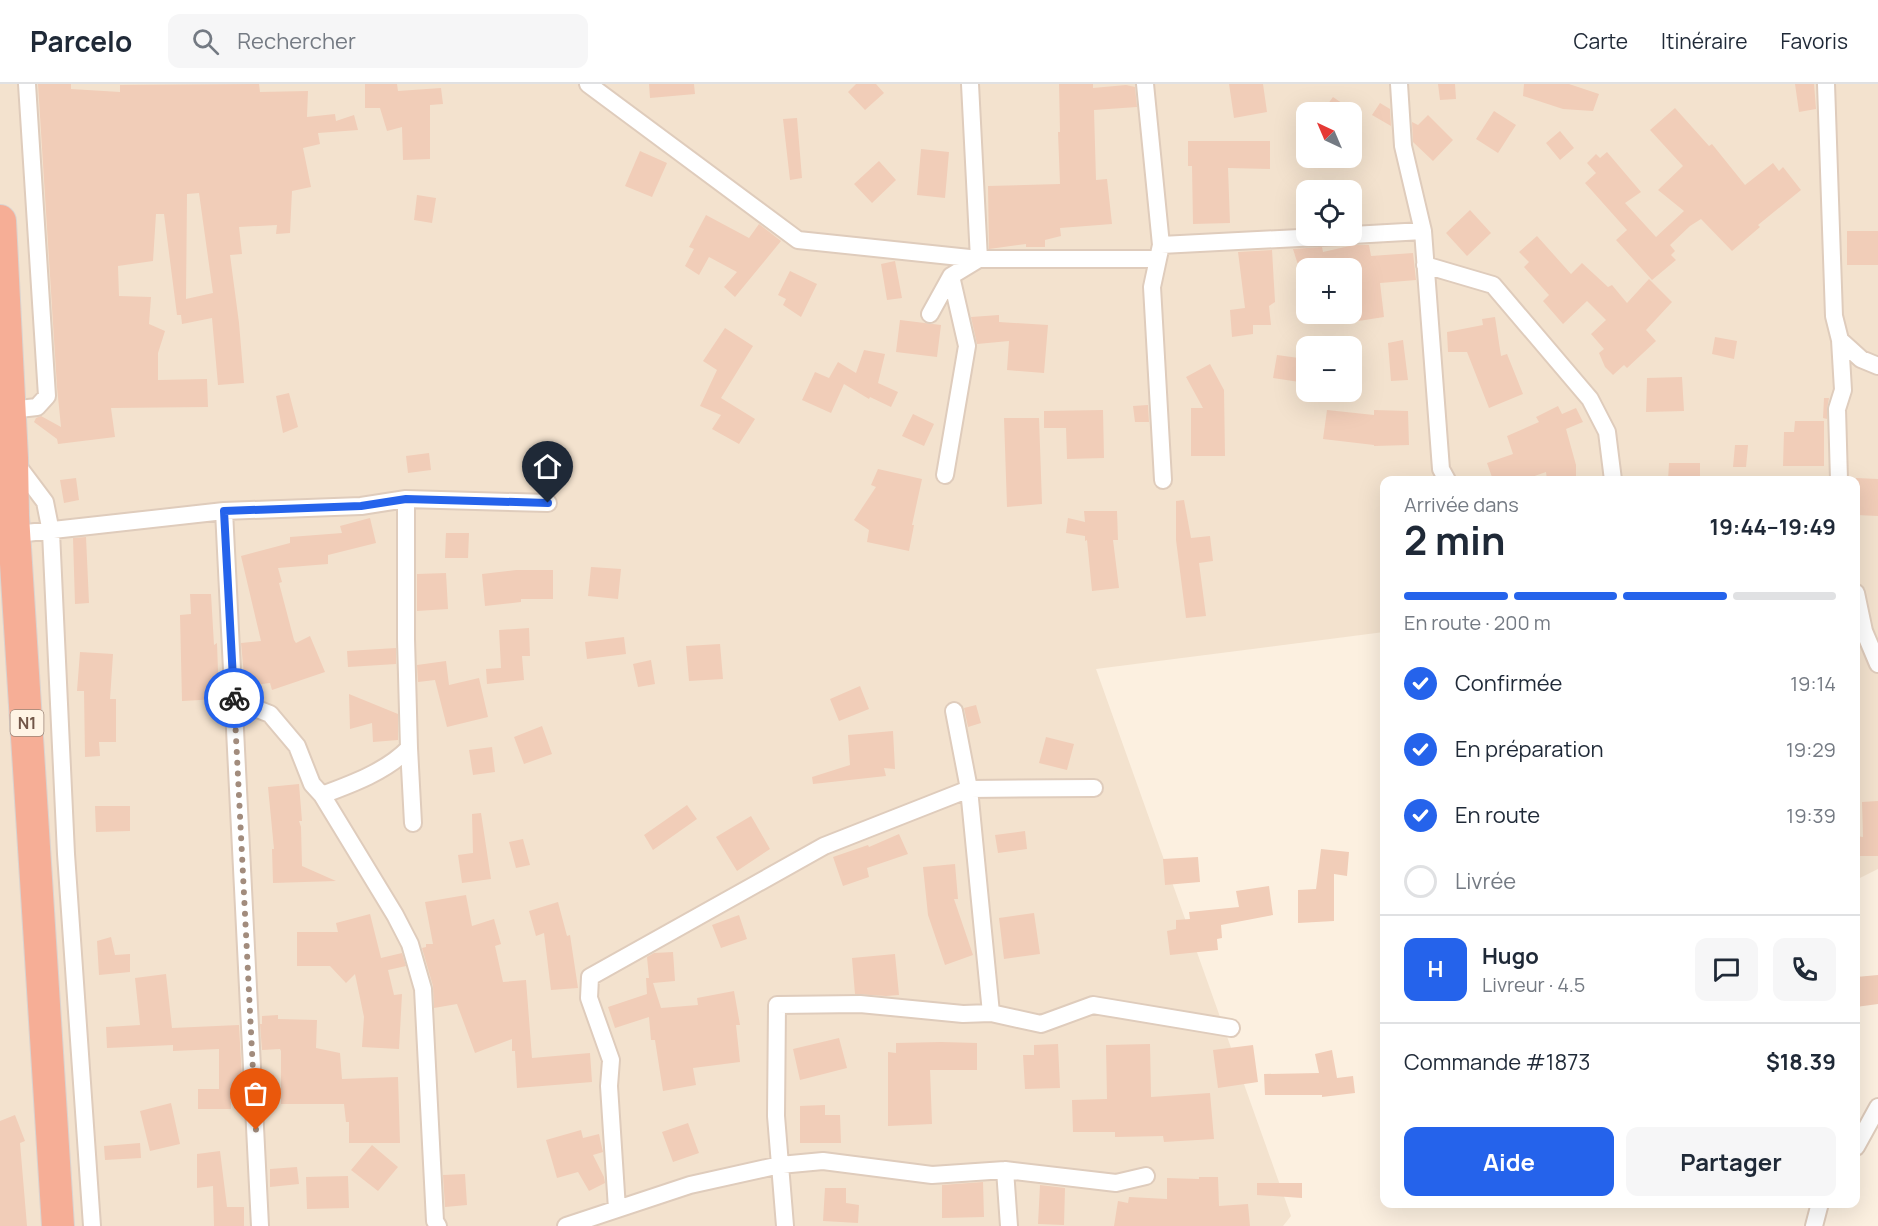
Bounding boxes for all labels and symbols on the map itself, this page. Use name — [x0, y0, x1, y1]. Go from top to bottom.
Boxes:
north arrow — [1296, 102, 1362, 168]
pin — [522, 441, 573, 503]
courier — [204, 668, 264, 728]
road number: N1 — [10, 710, 44, 736]
pin — [230, 1068, 281, 1130]

